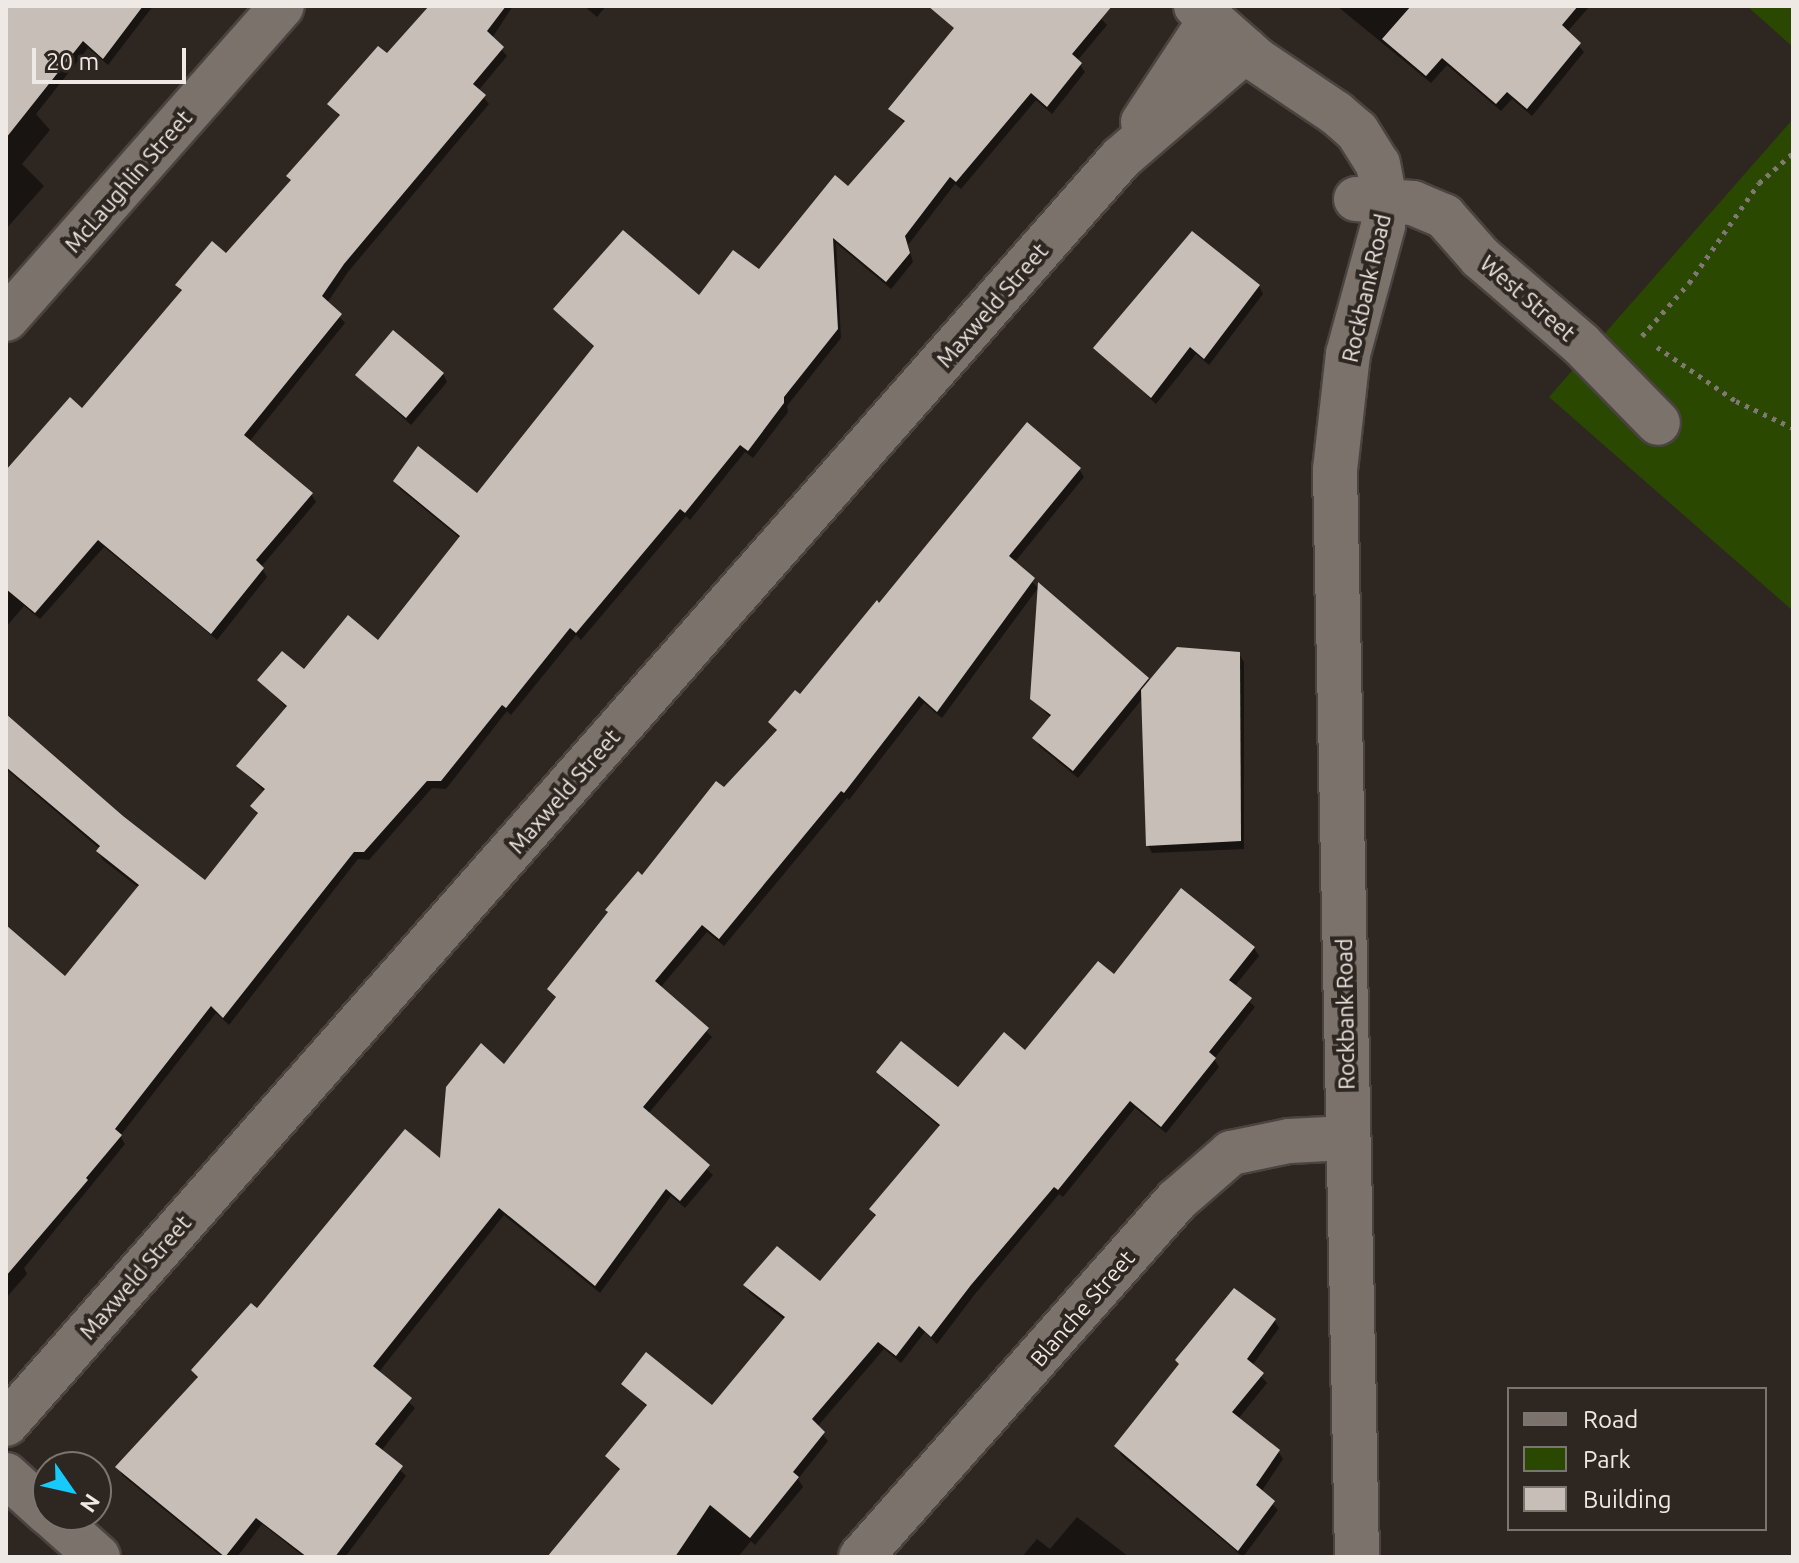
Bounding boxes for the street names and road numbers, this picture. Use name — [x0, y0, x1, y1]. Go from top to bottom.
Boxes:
street label: McLaughlin Street — [59, 104, 197, 258]
street label: Rockbank Road — [1336, 211, 1396, 365]
street label: Maxweld Street — [931, 238, 1053, 372]
street label: West Street — [1475, 250, 1581, 346]
street label: Maxweld Street — [503, 724, 625, 858]
street label: Rockbank Road — [1330, 938, 1360, 1090]
street label: Maxweld Street — [74, 1210, 196, 1344]
street label: Blanche Street — [1024, 1245, 1140, 1371]

